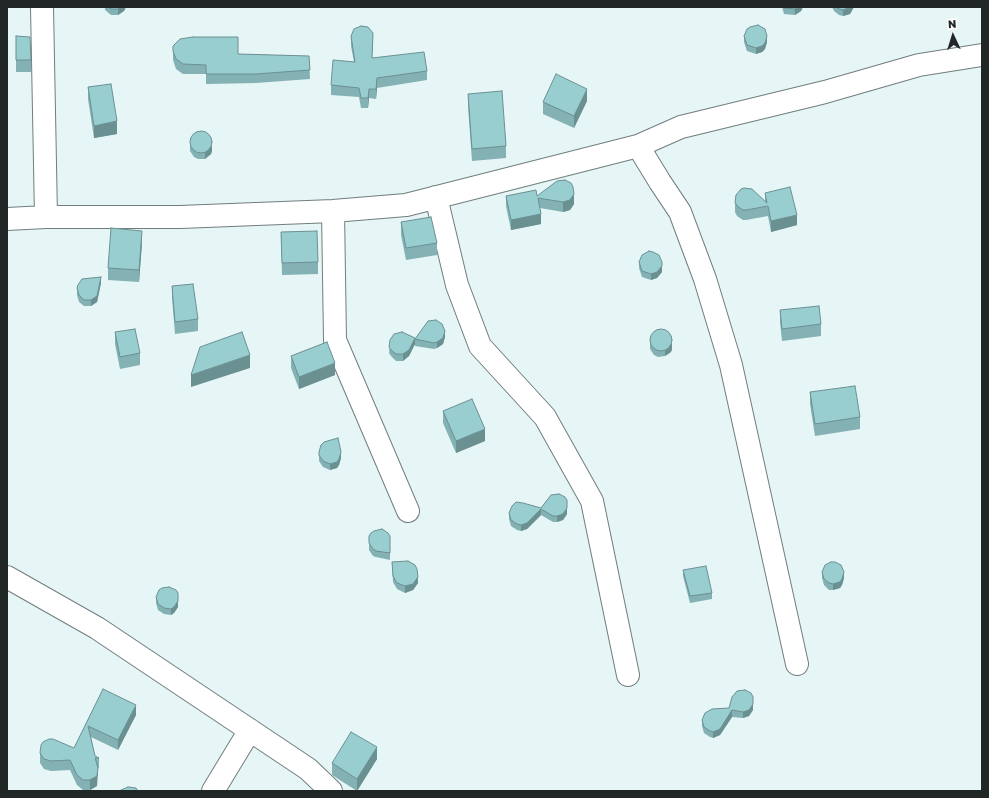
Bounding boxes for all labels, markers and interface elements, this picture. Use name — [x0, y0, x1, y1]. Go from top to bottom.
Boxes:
north arrow — [933, 16, 973, 56]
text: N — [947, 17, 957, 30]

